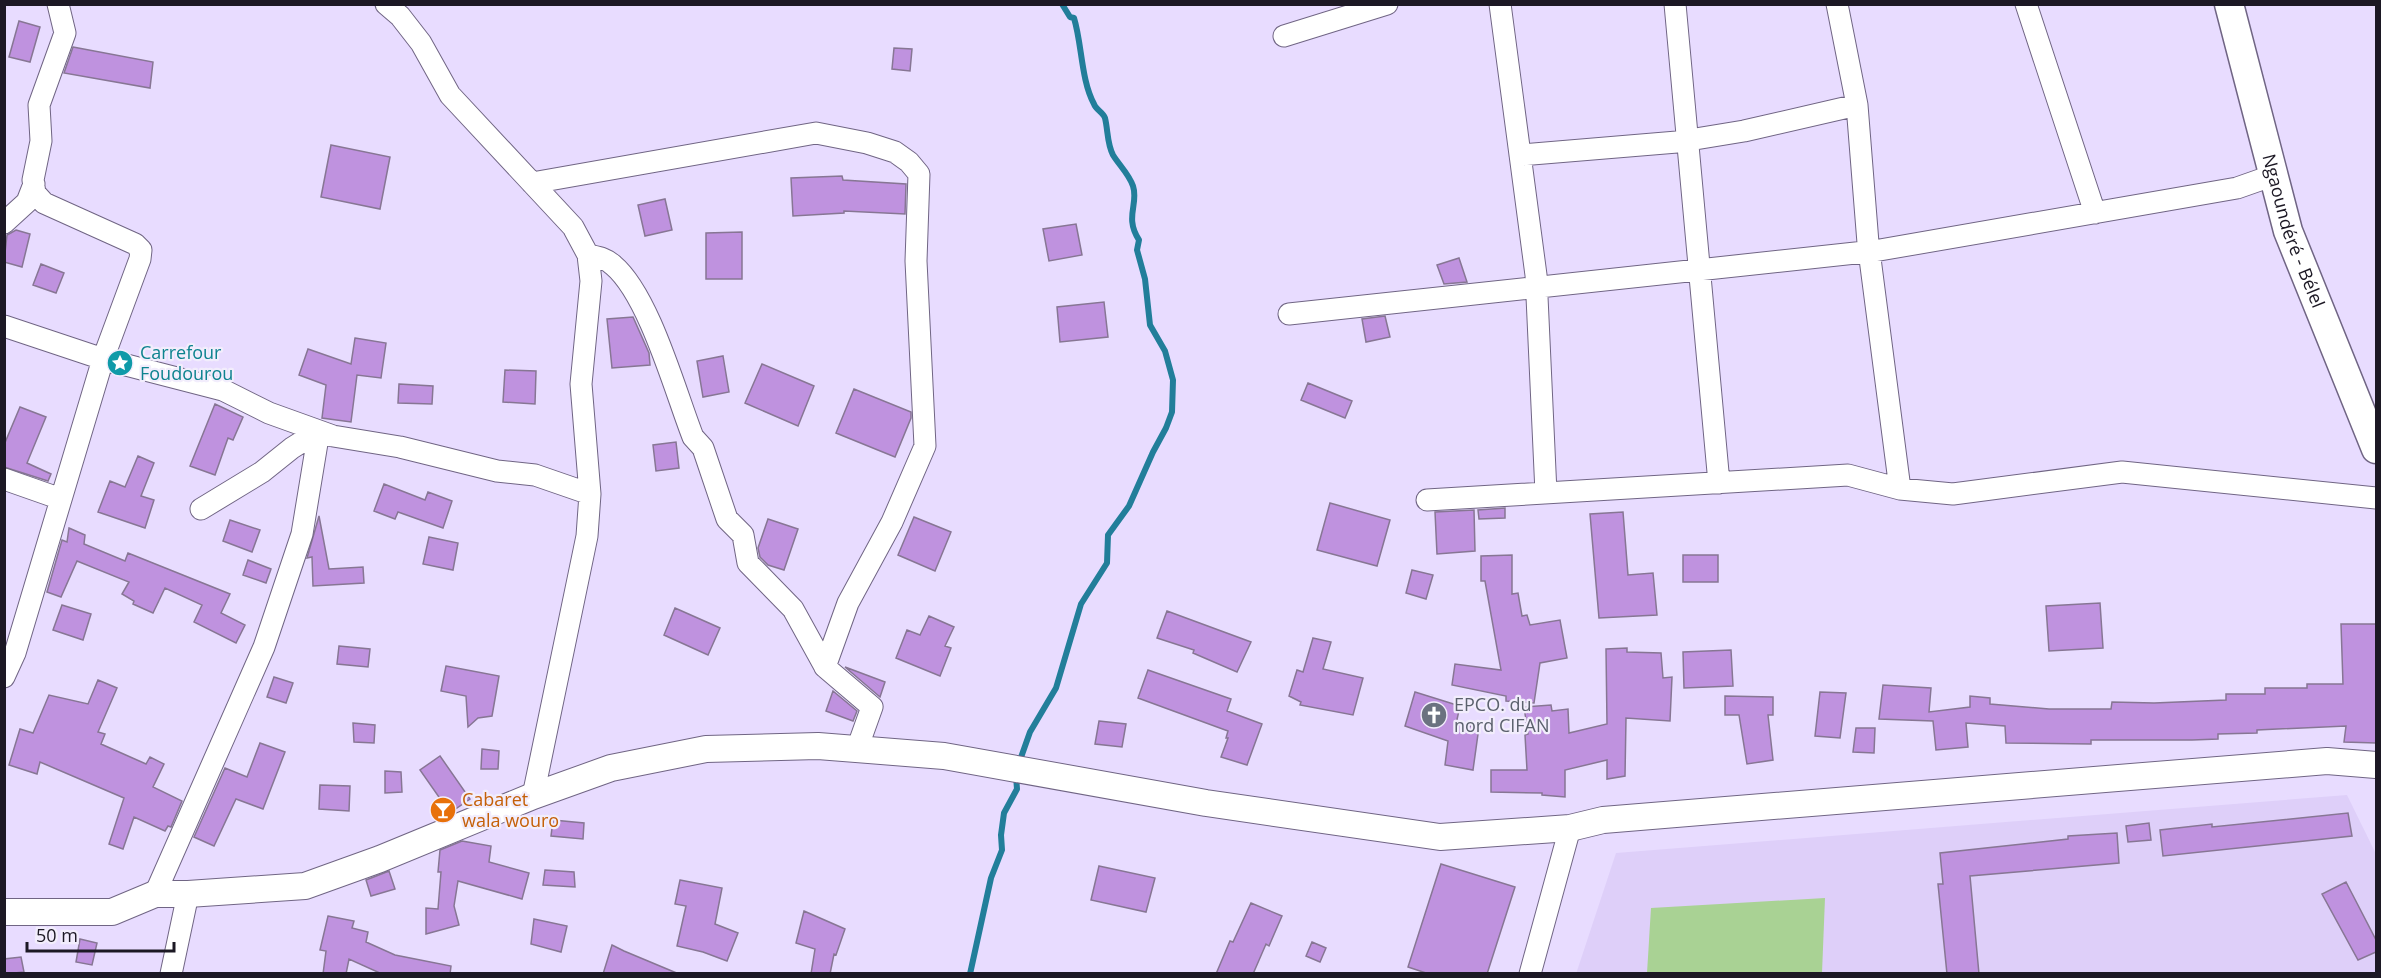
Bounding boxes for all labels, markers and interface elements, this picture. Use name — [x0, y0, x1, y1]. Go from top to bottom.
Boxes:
street label: Ngaoundéré - Bélel — [2257, 151, 2331, 311]
place label: Carrefour Foudourou — [140, 340, 233, 385]
place icon: Carrefour Foudourou — [105, 348, 135, 378]
place label: EPCO. du nord CIFAN — [1454, 692, 1550, 737]
church icon: EPCO. du nord CIFAN — [1419, 700, 1449, 730]
place label: Cabaret wala wouro — [462, 787, 559, 832]
bar icon: Cabaret wala wouro — [428, 795, 458, 825]
scale bar — [27, 915, 174, 953]
text: 50 m — [36, 923, 78, 947]

